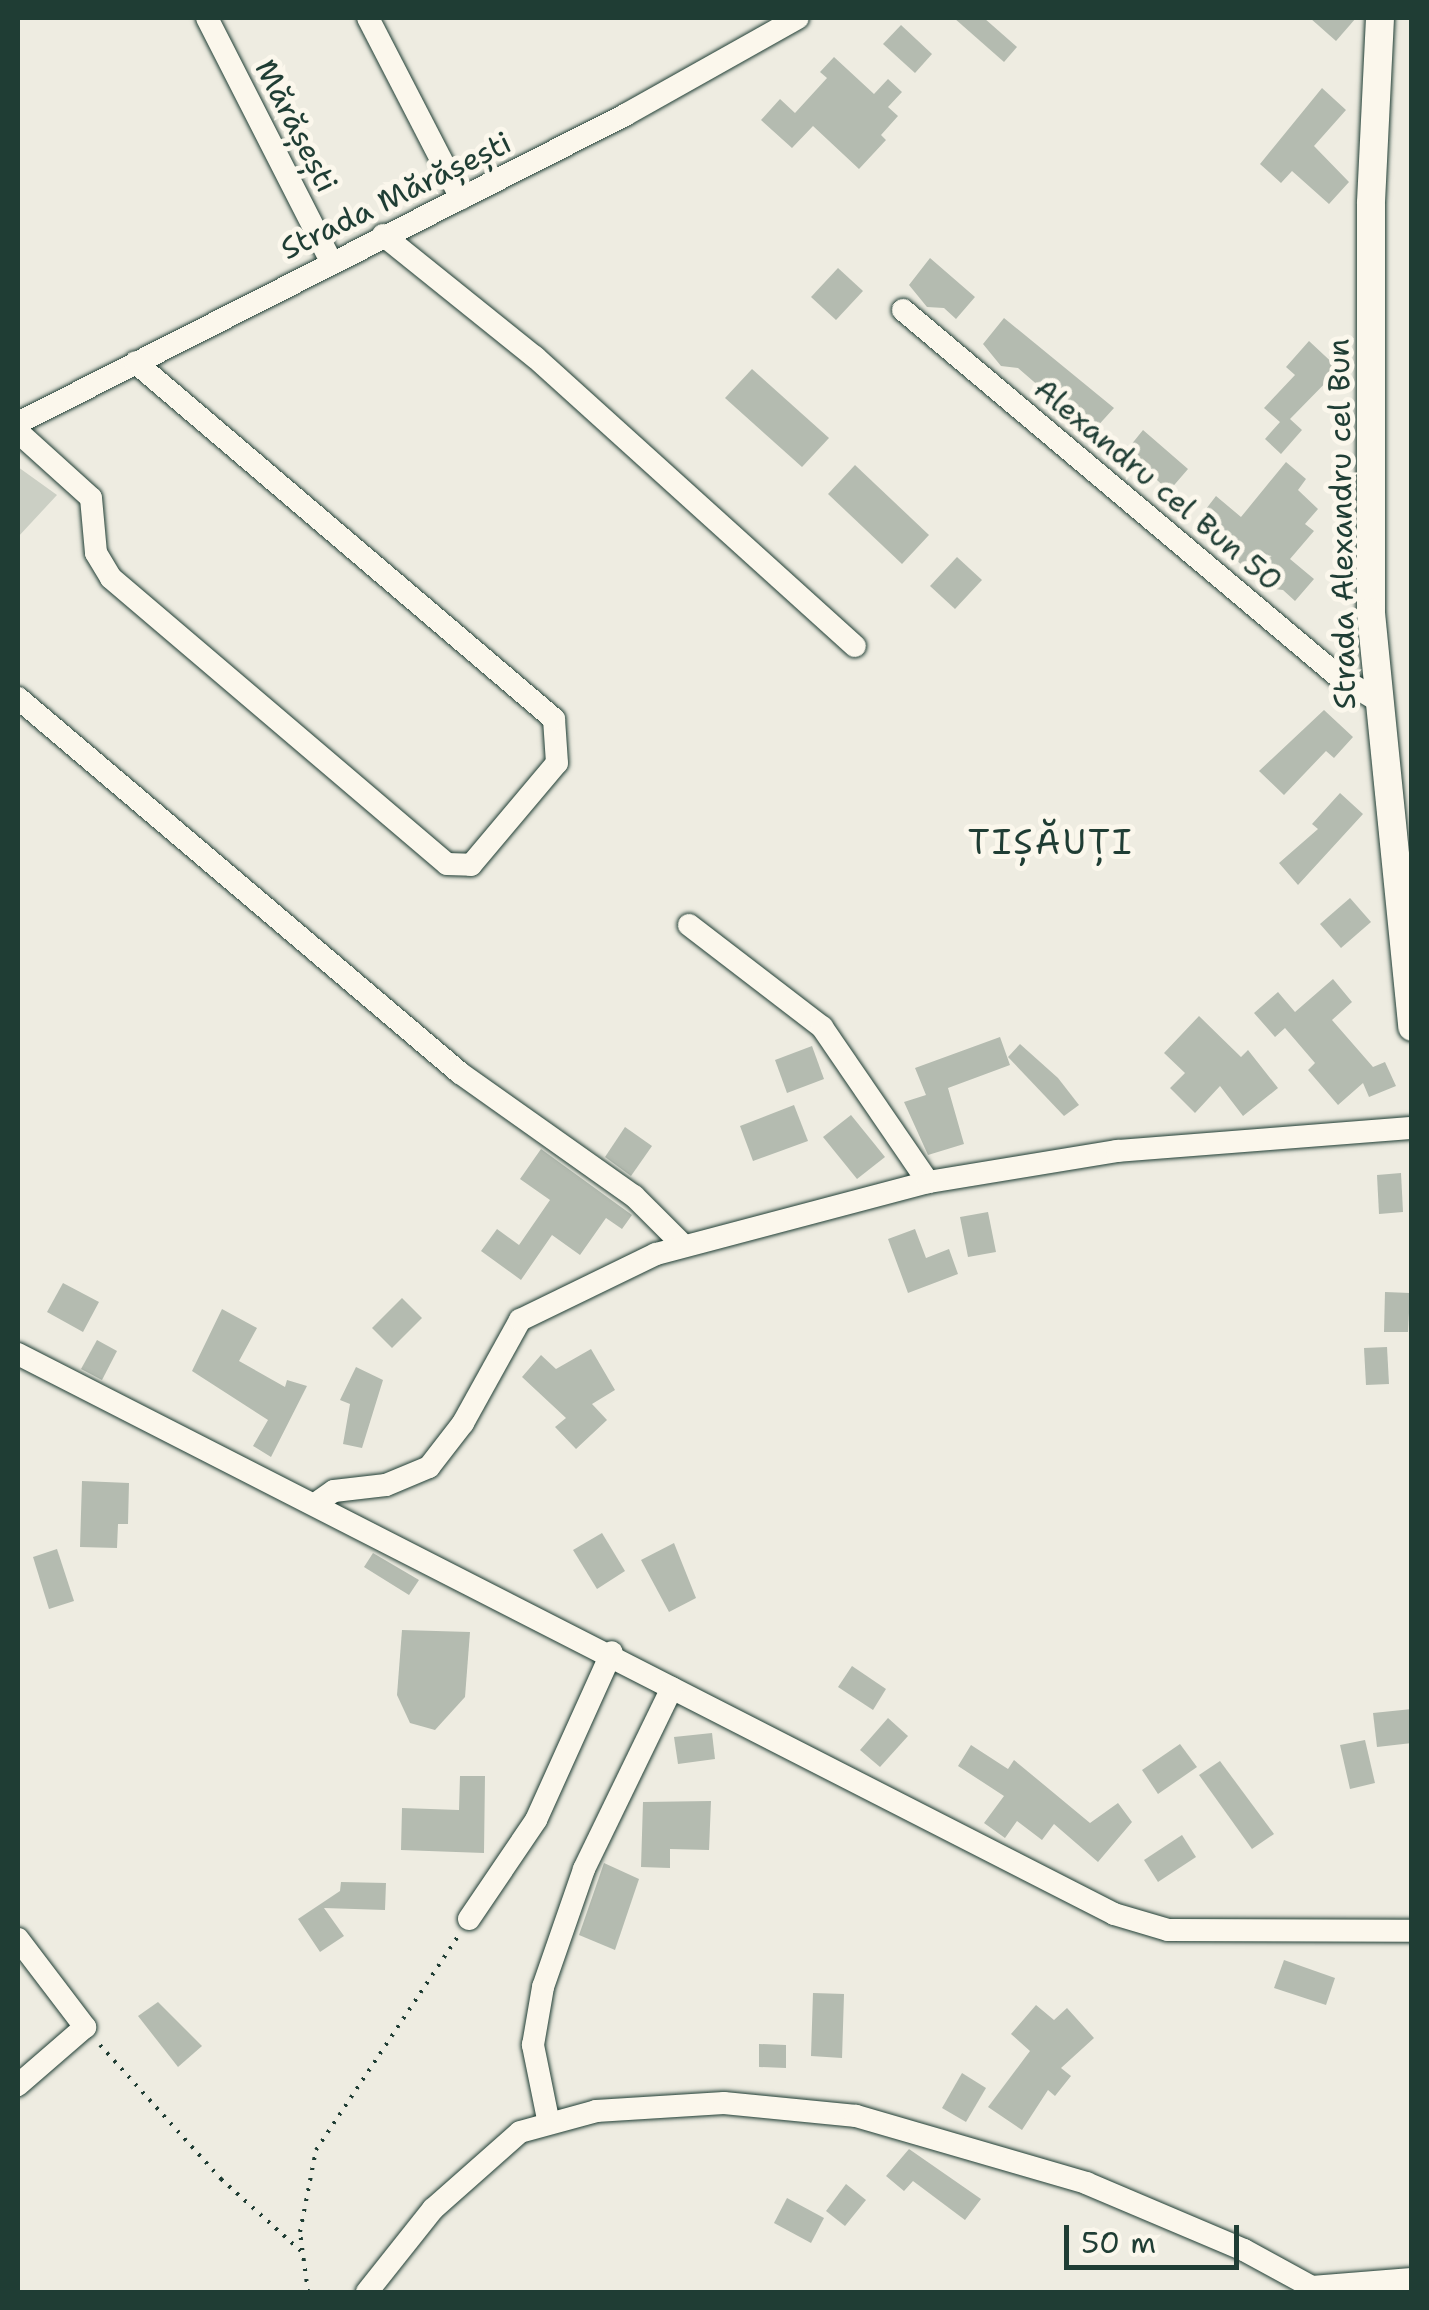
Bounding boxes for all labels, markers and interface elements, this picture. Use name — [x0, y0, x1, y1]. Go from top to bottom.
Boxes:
street label: Mărășești — [247, 54, 345, 198]
street label: Strada Mărășești — [275, 125, 517, 267]
street label: Strada Alexandru cel Bun — [1321, 338, 1363, 710]
street label: Alexandru cel Bun 50 — [1027, 371, 1289, 599]
district label: TIȘĂUȚI — [968, 821, 1134, 863]
scale bar — [1069, 2205, 1244, 2267]
text: 50 m — [1081, 2222, 1156, 2263]

